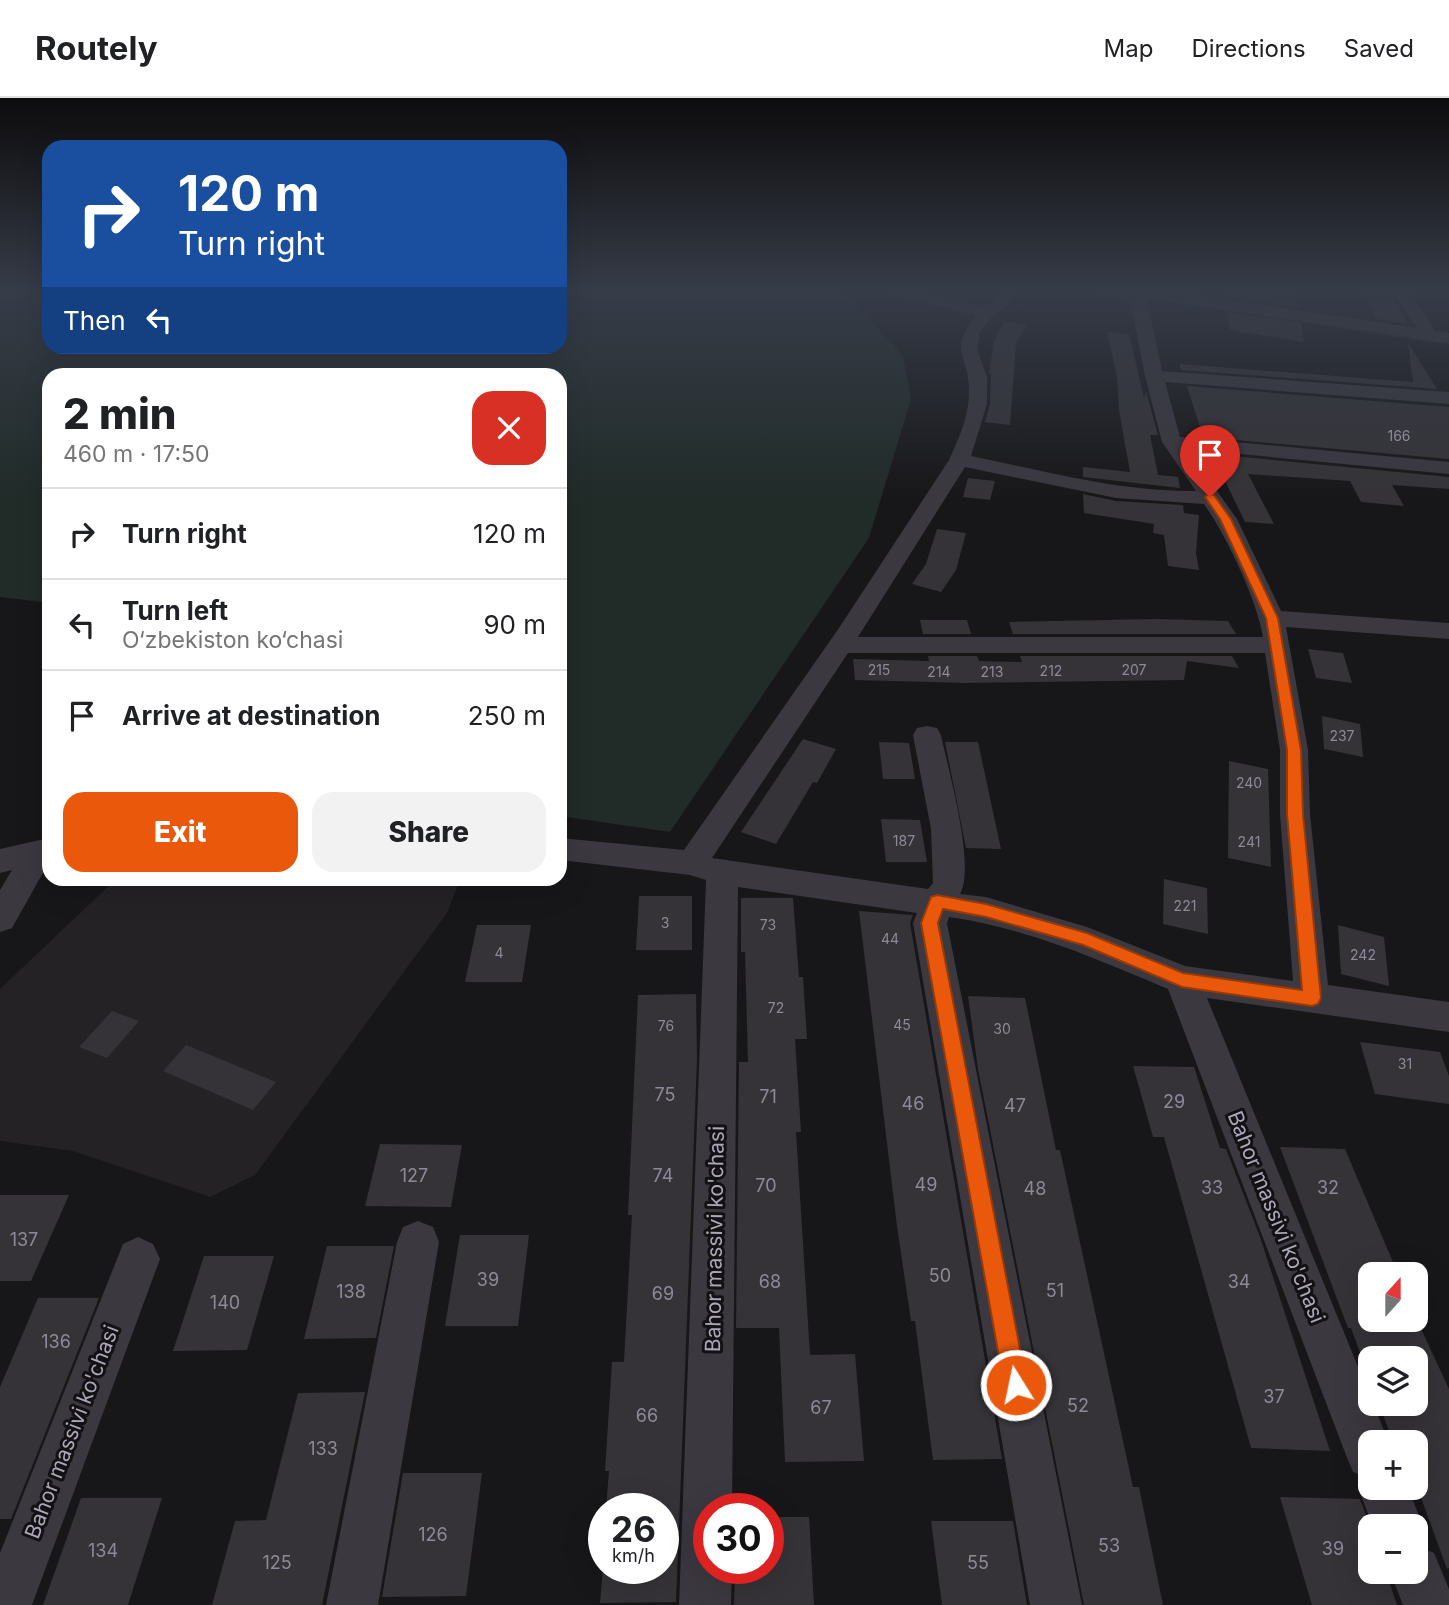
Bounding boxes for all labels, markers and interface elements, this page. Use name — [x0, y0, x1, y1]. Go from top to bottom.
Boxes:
text: Routely — [35, 28, 158, 68]
text: Map — [1104, 34, 1153, 63]
text: Directions — [1191, 34, 1306, 63]
text: Saved — [1344, 34, 1414, 63]
text: 120 m — [178, 164, 319, 223]
icon: right — [63, 168, 154, 259]
text: Turn right — [178, 224, 325, 263]
icon: left — [140, 301, 178, 339]
text: Then — [63, 305, 126, 336]
text: 2 min — [63, 388, 177, 439]
button: close — [472, 391, 546, 465]
pin — [1180, 425, 1240, 497]
house number: 166 — [1387, 427, 1411, 444]
icon: arrive — [1191, 436, 1229, 474]
text: 460 m · 17:50 — [63, 440, 210, 468]
icon: right — [63, 515, 101, 553]
text: Turn right — [122, 518, 247, 549]
text: 120 m — [473, 518, 546, 549]
text: Turn left — [122, 595, 228, 626]
icon: left — [63, 606, 101, 644]
text: 90 m — [483, 609, 546, 640]
text: O‘zbekiston ko‘chasi — [122, 626, 343, 654]
house number: 215 — [868, 661, 890, 678]
house number: 207 — [1121, 661, 1147, 678]
house number: 212 — [1040, 662, 1062, 679]
house number: 214 — [927, 663, 951, 680]
house number: 213 — [981, 663, 1003, 680]
icon: arrive — [63, 697, 101, 735]
text: Arrive at destination — [122, 700, 381, 731]
text: 250 m — [468, 700, 546, 731]
house number: 237 — [1329, 727, 1355, 744]
house number: 240 — [1236, 774, 1262, 791]
button: Exit — [63, 792, 298, 872]
button: Share — [312, 792, 546, 872]
house number: 187 — [893, 832, 915, 849]
house number: 241 — [1238, 833, 1260, 850]
house number: 221 — [1174, 897, 1196, 914]
house number: 3 — [661, 914, 669, 931]
house number: 73 — [760, 916, 776, 933]
house number: 44 — [881, 930, 899, 947]
house number: 4 — [494, 944, 504, 961]
house number: 242 — [1350, 946, 1376, 963]
house number: 72 — [768, 999, 784, 1016]
house number: 45 — [893, 1016, 911, 1033]
house number: 76 — [658, 1017, 674, 1034]
house number: 30 — [993, 1020, 1011, 1037]
house number: 31 — [1398, 1055, 1412, 1072]
house number: 75 — [655, 1084, 675, 1105]
house number: 71 — [759, 1086, 777, 1107]
house number: 29 — [1163, 1091, 1185, 1112]
house number: 46 — [902, 1093, 924, 1114]
house number: 47 — [1004, 1095, 1026, 1116]
street label: Bahor massivi ko'chasi — [1222, 1107, 1330, 1326]
street label: Bahor massivi ko'chasi — [700, 1126, 729, 1352]
house number: 127 — [400, 1165, 428, 1186]
house number: 74 — [653, 1165, 673, 1186]
house number: 49 — [915, 1174, 937, 1195]
house number: 70 — [755, 1175, 777, 1196]
house number: 33 — [1201, 1177, 1223, 1198]
house number: 32 — [1317, 1177, 1339, 1198]
house number: 48 — [1024, 1178, 1046, 1199]
house number: 137 — [10, 1229, 38, 1250]
north arrow — [1358, 1262, 1428, 1332]
map controls — [1358, 1262, 1428, 1584]
house number: 50 — [929, 1265, 951, 1286]
house number: 39 — [477, 1269, 499, 1290]
house number: 68 — [759, 1271, 781, 1292]
house number: 34 — [1228, 1271, 1250, 1292]
house number: 51 — [1046, 1280, 1064, 1301]
house number: 138 — [336, 1281, 366, 1302]
house number: 69 — [652, 1283, 674, 1304]
house number: 140 — [210, 1292, 240, 1313]
street label: Bahor massivi ko'chasi — [19, 1322, 124, 1542]
house number: 136 — [41, 1331, 71, 1352]
button: layers — [1358, 1346, 1428, 1416]
position arrow — [979, 1348, 1053, 1422]
house number: 37 — [1263, 1386, 1285, 1407]
house number: 52 — [1067, 1395, 1089, 1416]
house number: 67 — [810, 1397, 832, 1418]
house number: 66 — [636, 1405, 658, 1426]
button: + — [1358, 1430, 1428, 1500]
house number: 133 — [308, 1438, 338, 1459]
speed limit sign: 30 — [693, 1493, 784, 1584]
text: 26 — [611, 1508, 656, 1550]
button: − — [1358, 1514, 1428, 1584]
house number: 126 — [418, 1524, 448, 1545]
house number: 53 — [1098, 1535, 1120, 1556]
house number: 39 — [1322, 1538, 1344, 1559]
house number: 134 — [88, 1540, 118, 1561]
text: km/h — [612, 1545, 655, 1566]
house number: 125 — [262, 1552, 292, 1573]
house number: 55 — [967, 1552, 989, 1573]

